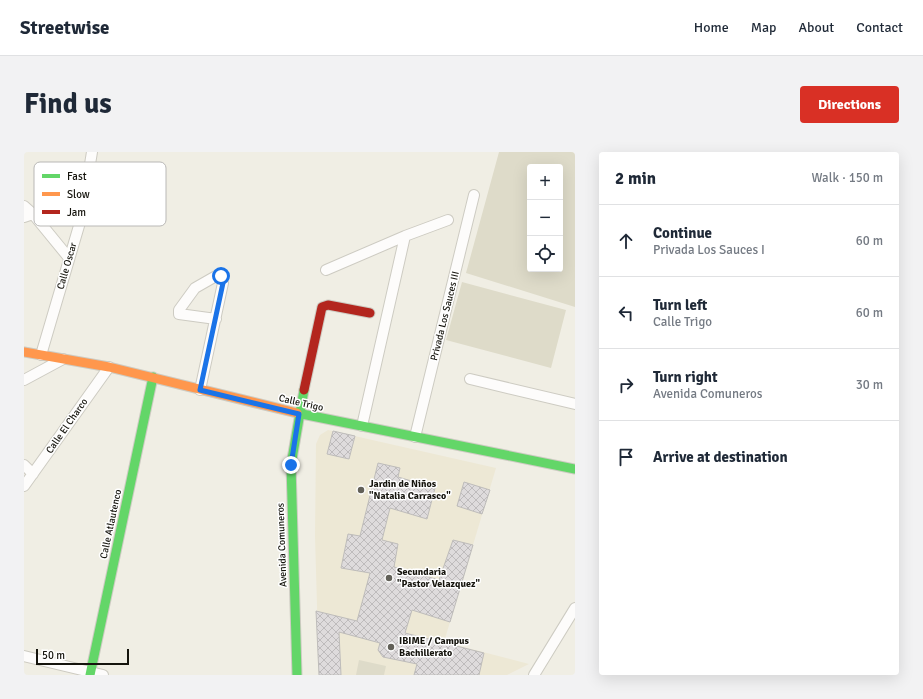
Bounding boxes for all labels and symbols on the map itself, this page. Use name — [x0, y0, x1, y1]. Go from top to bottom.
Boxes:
legend — [34, 162, 166, 226]
text: Fast — [67, 170, 87, 183]
text: Slow — [67, 188, 90, 201]
text: Jam — [67, 206, 86, 219]
street label: Calle Oscar — [55, 241, 80, 291]
route start — [212, 267, 230, 285]
street label: Privada Los Sauces III — [428, 270, 462, 362]
street label: Calle Trigo — [278, 392, 324, 414]
street label: Calle El Charco — [44, 396, 90, 456]
route end — [282, 456, 300, 474]
place label: Jardin de Niños "Natalia Carrasco" — [369, 478, 451, 502]
marker: Jardin de Niños "Natalia Carrasco" — [356, 485, 366, 495]
street label: Calle Atlautenco — [98, 488, 124, 560]
street label: Avenida Comuneros — [275, 502, 289, 587]
place label: Secundaria "Pastor Velazquez" — [397, 566, 480, 590]
marker: Secundaria "Pastor Velazquez" — [384, 573, 394, 583]
place label: IBIME / Campus Bachillerato — [399, 635, 470, 659]
marker: IBIME / Campus Bachillerato — [386, 642, 396, 652]
scale bar — [36, 647, 129, 666]

